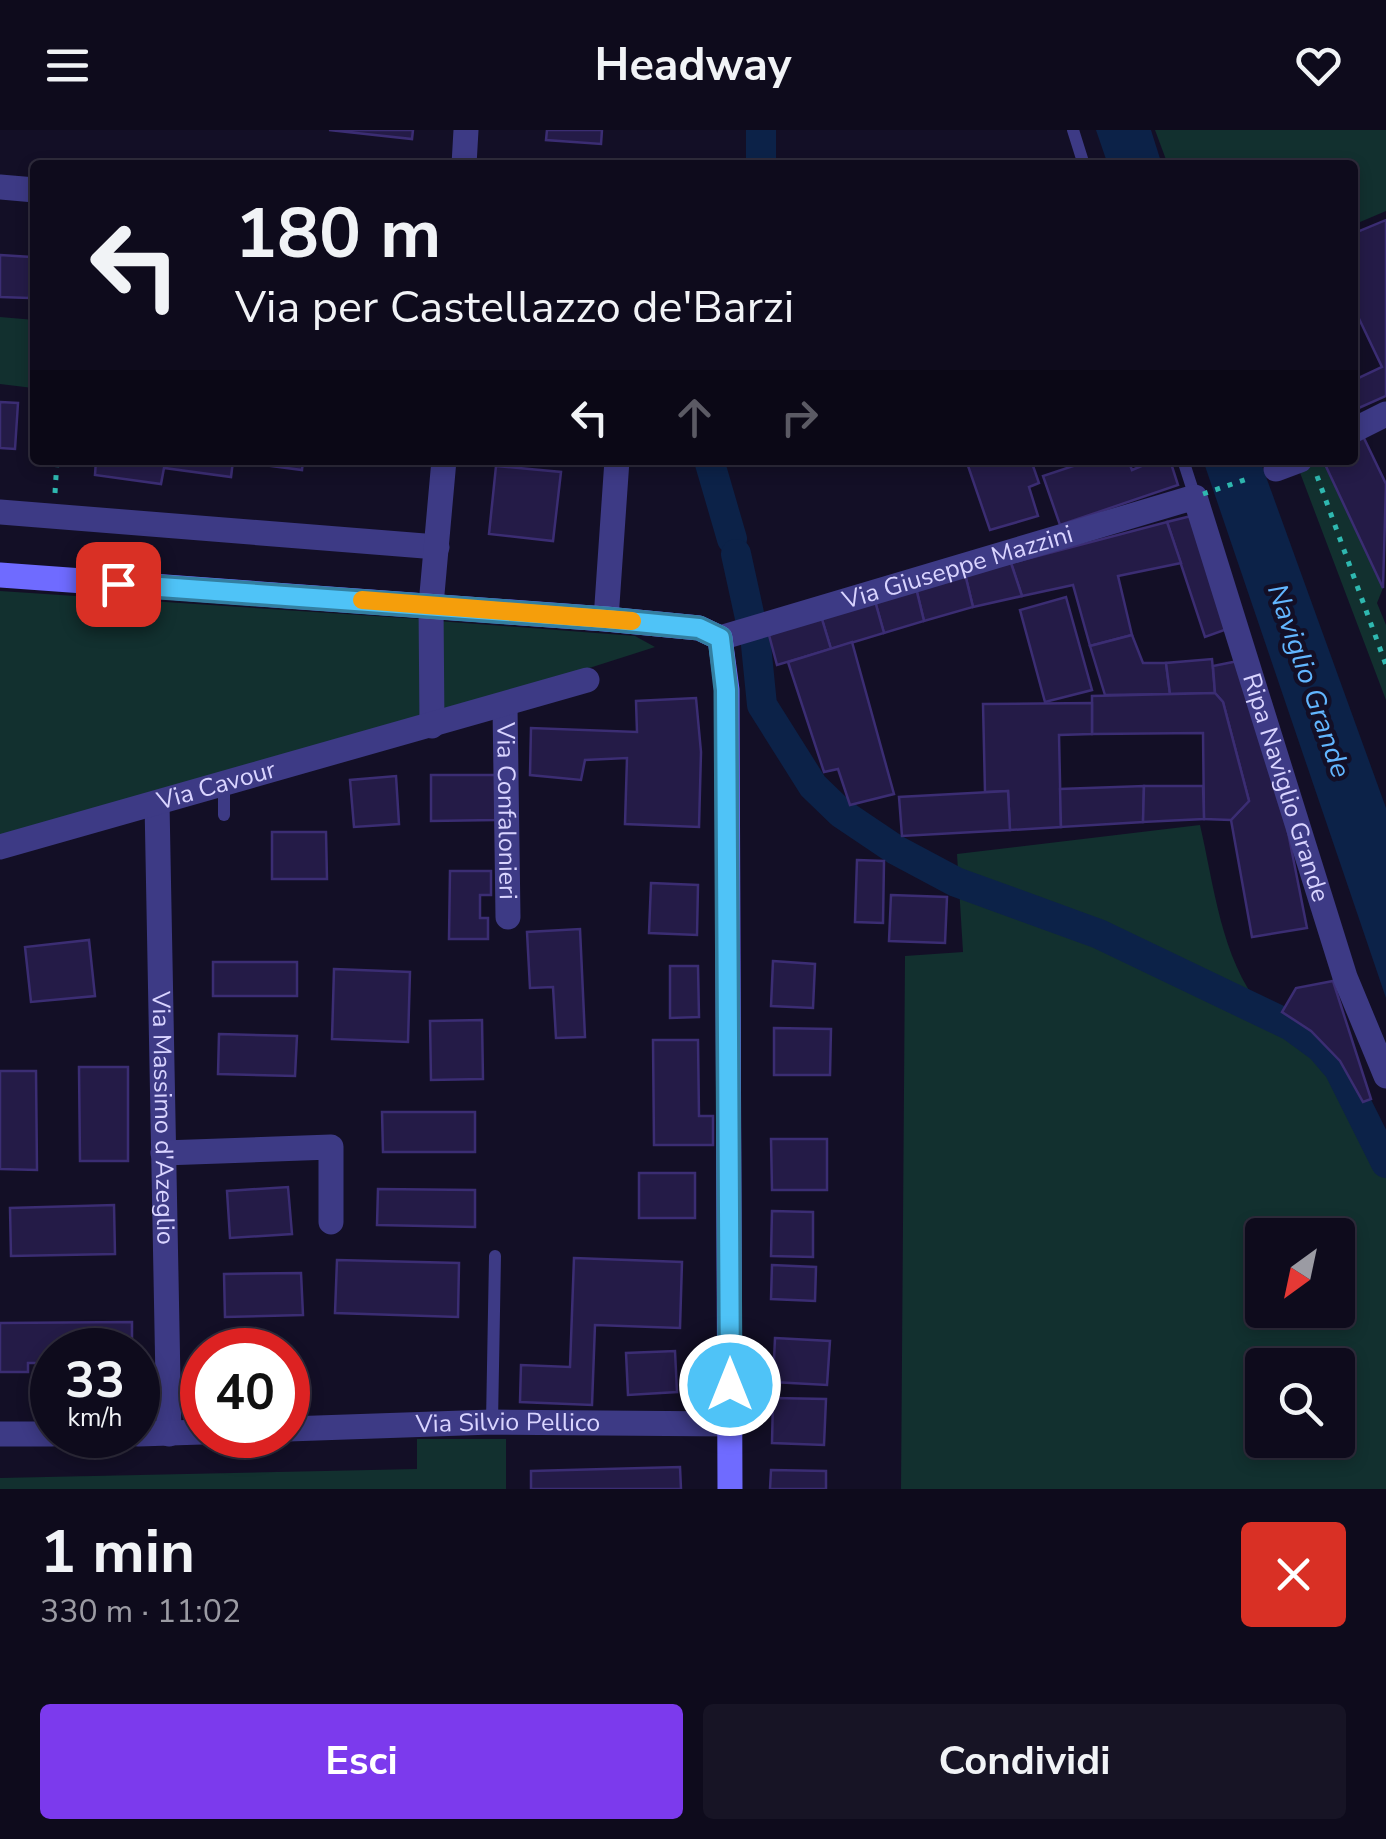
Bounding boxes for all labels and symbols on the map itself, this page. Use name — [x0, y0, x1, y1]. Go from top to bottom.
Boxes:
street label: Via Giuseppe Mazzini — [838, 517, 1077, 618]
pin — [76, 542, 161, 627]
water label: Naviglio Grande — [1258, 579, 1360, 783]
street label: Ripa Naviglio Grande — [1234, 669, 1338, 906]
street label: Via Confalonieri — [488, 721, 525, 900]
street label: Via Cavour — [152, 752, 280, 819]
street label: Via Massimo d'Azeglio — [144, 990, 182, 1245]
north arrow — [1245, 1218, 1355, 1328]
speed limit sign: 40 — [180, 1328, 310, 1458]
position arrow — [678, 1333, 782, 1437]
street label: Via Silvio Pellico — [414, 1405, 600, 1442]

